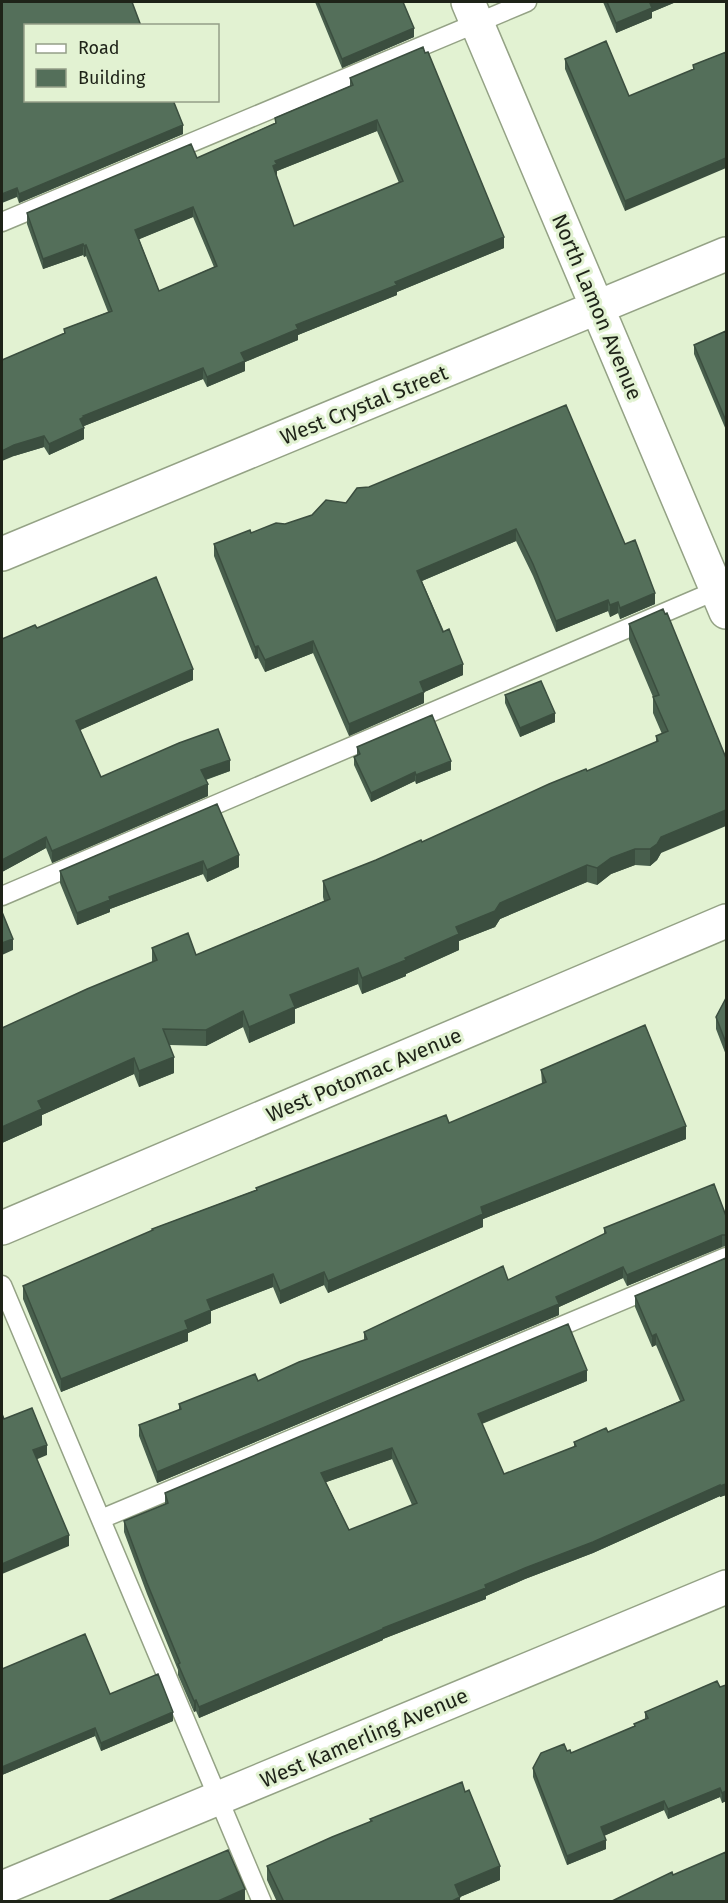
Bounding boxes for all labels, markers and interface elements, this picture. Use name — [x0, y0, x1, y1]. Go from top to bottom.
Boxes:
legend — [24, 24, 219, 102]
text: Road — [78, 37, 120, 59]
text: Building — [78, 67, 146, 89]
street label: North Lamon Avenue — [546, 210, 648, 404]
street label: West Crystal Street — [276, 359, 452, 450]
street label: West Potomac Avenue — [262, 1022, 466, 1128]
street label: West Kamerling Avenue — [256, 1682, 472, 1794]

